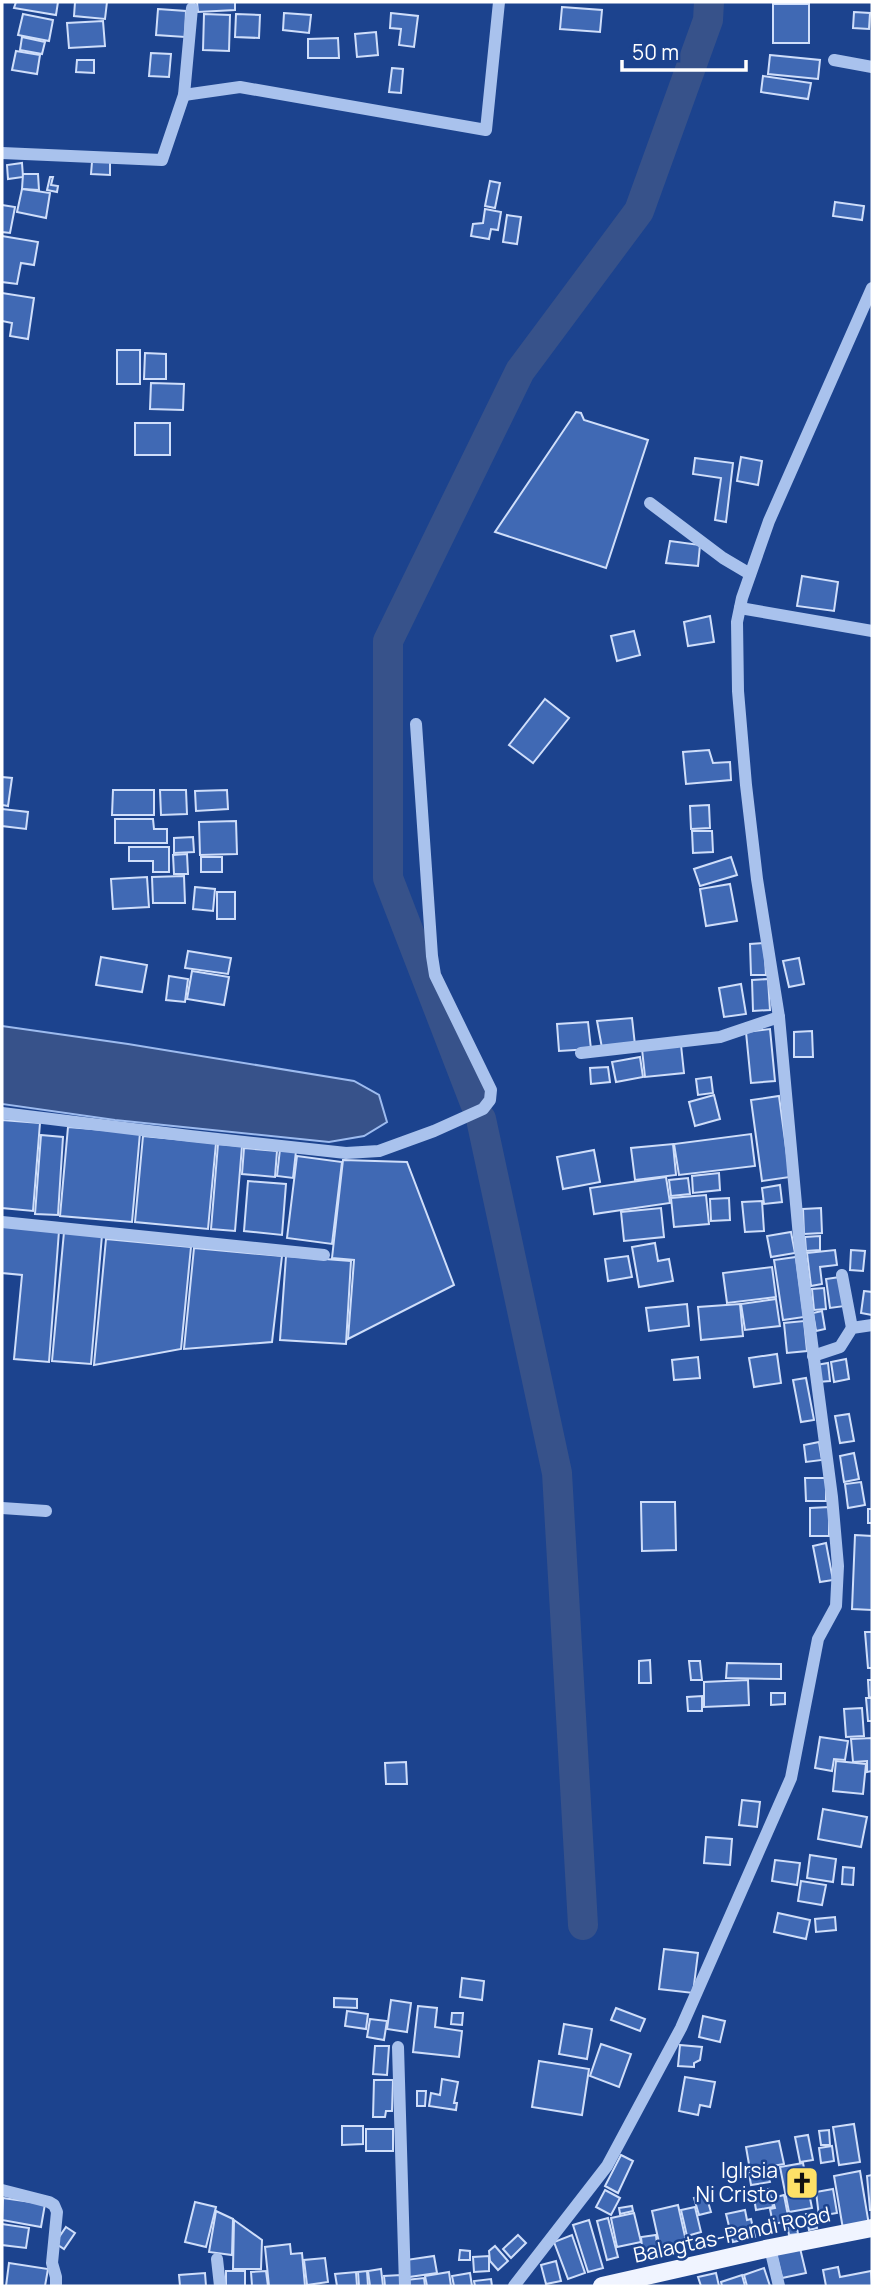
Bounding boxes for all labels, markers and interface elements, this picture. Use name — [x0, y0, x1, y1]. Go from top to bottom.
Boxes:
scale bar — [622, 28, 746, 72]
text: 50 m — [632, 38, 679, 66]
place label: Iglrsia Ni Cristo — [696, 2156, 778, 2208]
church icon: Iglrsia Ni Cristo — [783, 2164, 821, 2202]
street label: Balagtas-Pandi Road — [631, 2199, 833, 2269]

